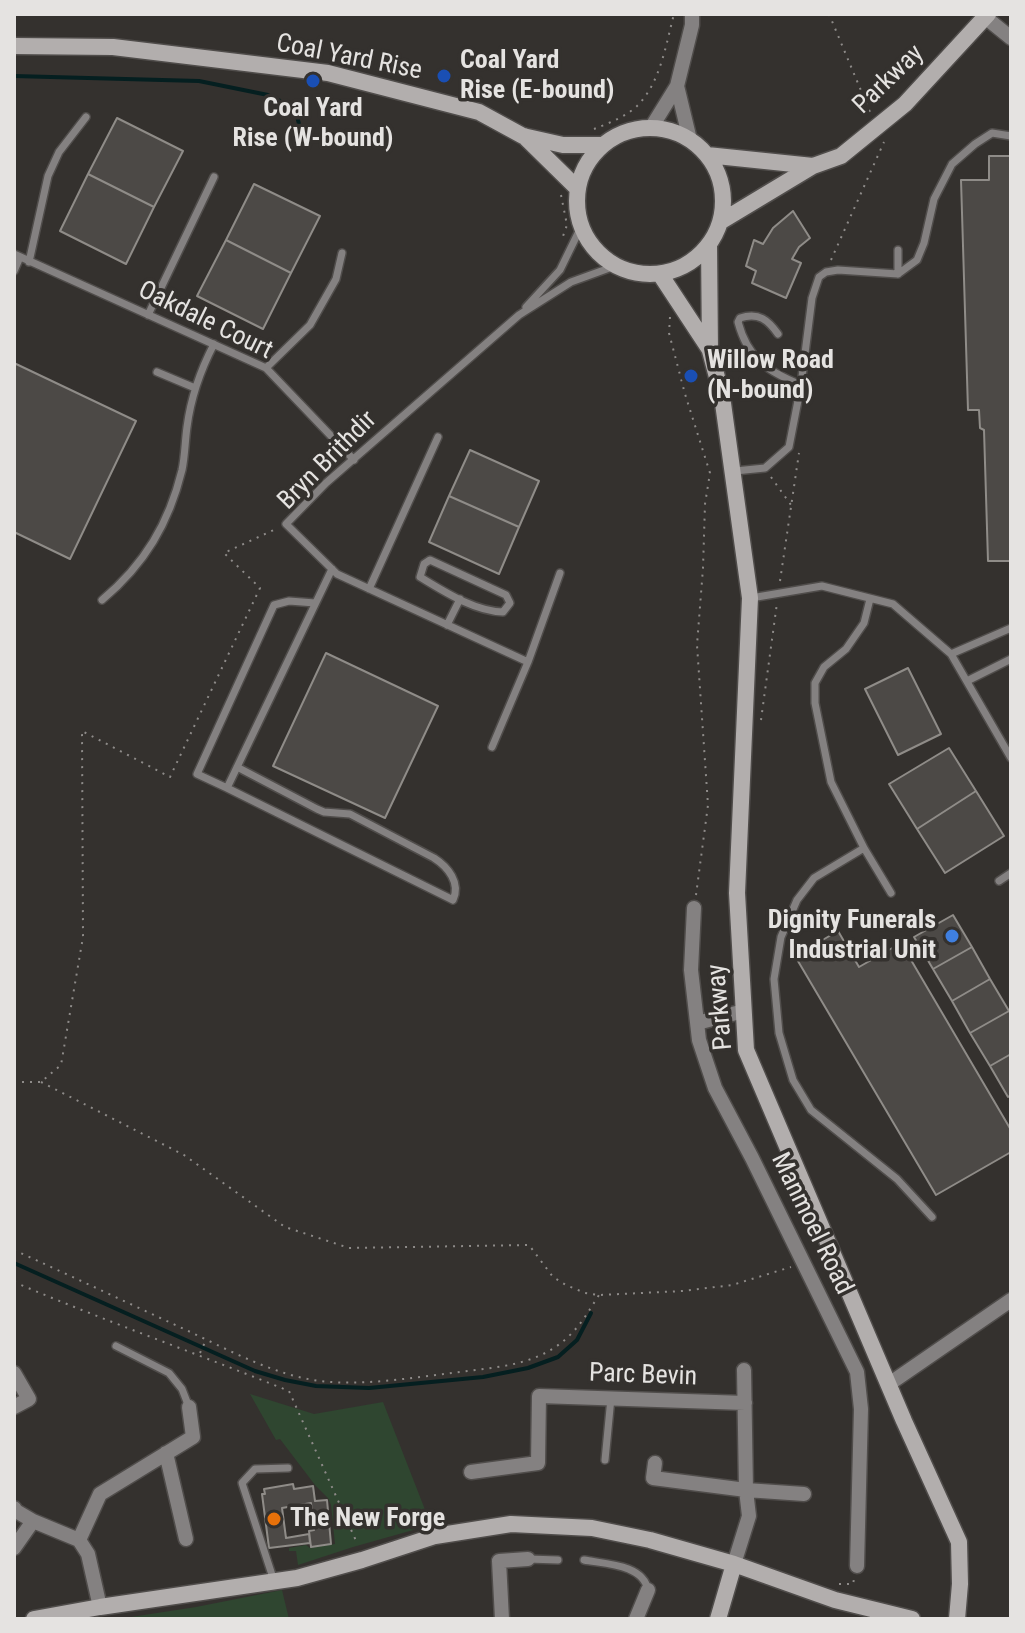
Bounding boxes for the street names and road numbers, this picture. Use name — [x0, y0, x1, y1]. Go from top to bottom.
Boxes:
street label: Coal Yard Rise — [274, 29, 424, 87]
street label: Parkway — [847, 39, 931, 121]
street label: Oakdale Court — [133, 275, 277, 367]
street label: Bryn Brithdir — [272, 405, 384, 517]
street label: Parkway — [702, 963, 740, 1051]
street label: Manmoel Road — [763, 1148, 859, 1300]
street label: Parc Bevin — [588, 1359, 698, 1393]

